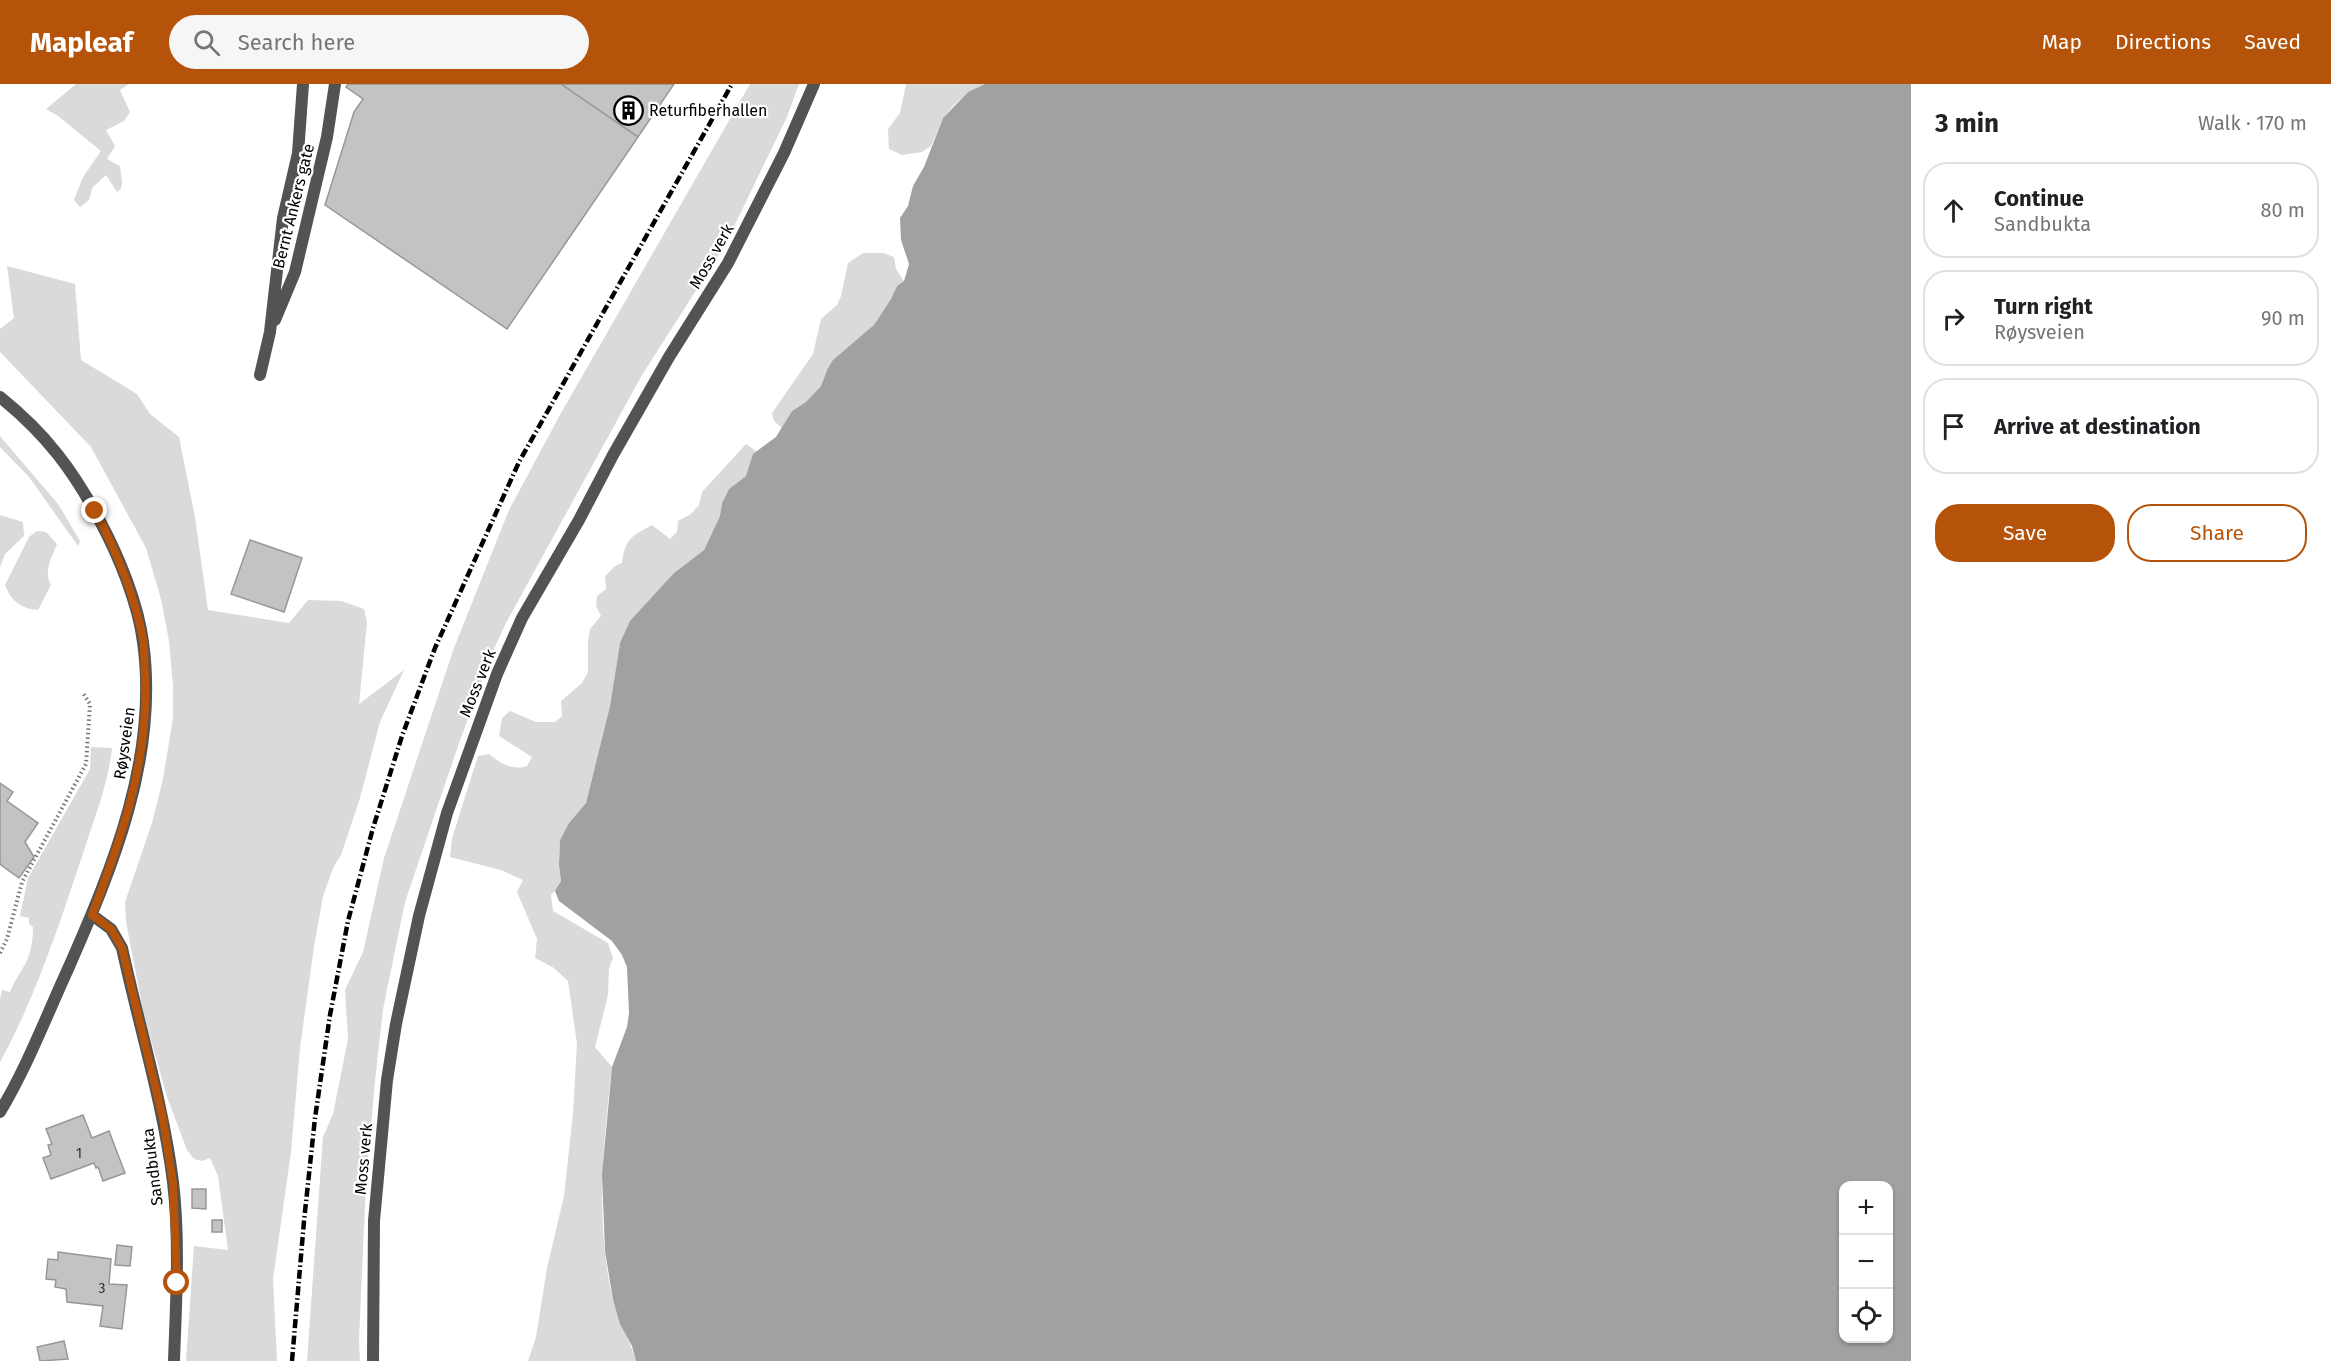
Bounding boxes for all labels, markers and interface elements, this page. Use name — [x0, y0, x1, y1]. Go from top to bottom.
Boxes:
search box — [169, 15, 589, 69]
text: Mapleaf — [30, 26, 133, 59]
icon: search — [190, 26, 223, 59]
text: Search here — [238, 29, 355, 56]
text: Map — [2042, 29, 2082, 55]
text: Directions — [2115, 29, 2211, 55]
text: Saved — [2244, 29, 2301, 55]
building icon: Returfiberhallen — [612, 94, 644, 126]
place label: Returfiberhallen — [649, 101, 767, 120]
text: 3 min — [1935, 108, 1999, 139]
text: Walk · 170 m — [2198, 111, 2307, 135]
street label: Bernt Ankers gate — [269, 142, 318, 270]
text: Continue — [1994, 185, 2084, 212]
icon: ahead — [1937, 194, 1970, 227]
text: 80 m — [2260, 198, 2305, 222]
text: Sandbukta — [1994, 212, 2091, 236]
street label: Moss verk — [685, 220, 738, 292]
text: Turn right — [1994, 293, 2093, 320]
icon: right — [1937, 302, 1970, 335]
text: 90 m — [2261, 306, 2305, 330]
text: Røysveien — [1994, 320, 2085, 344]
icon: arrive — [1937, 410, 1970, 443]
text: Arrive at destination — [1994, 413, 2201, 440]
route end — [81, 497, 107, 523]
button: Save — [1935, 504, 2115, 562]
button: Share — [2127, 504, 2307, 562]
street label: Moss verk — [455, 646, 500, 720]
street label: Røysveien — [110, 706, 139, 780]
street label: Moss verk — [351, 1122, 376, 1196]
street label: Sandbukta — [138, 1127, 167, 1207]
house number: 1 — [76, 1145, 82, 1162]
map controls — [1839, 1181, 1893, 1343]
button: + — [1839, 1181, 1893, 1235]
button: − — [1839, 1235, 1893, 1289]
route start — [163, 1269, 189, 1295]
house number: 3 — [99, 1280, 106, 1297]
button: locate — [1839, 1289, 1893, 1343]

